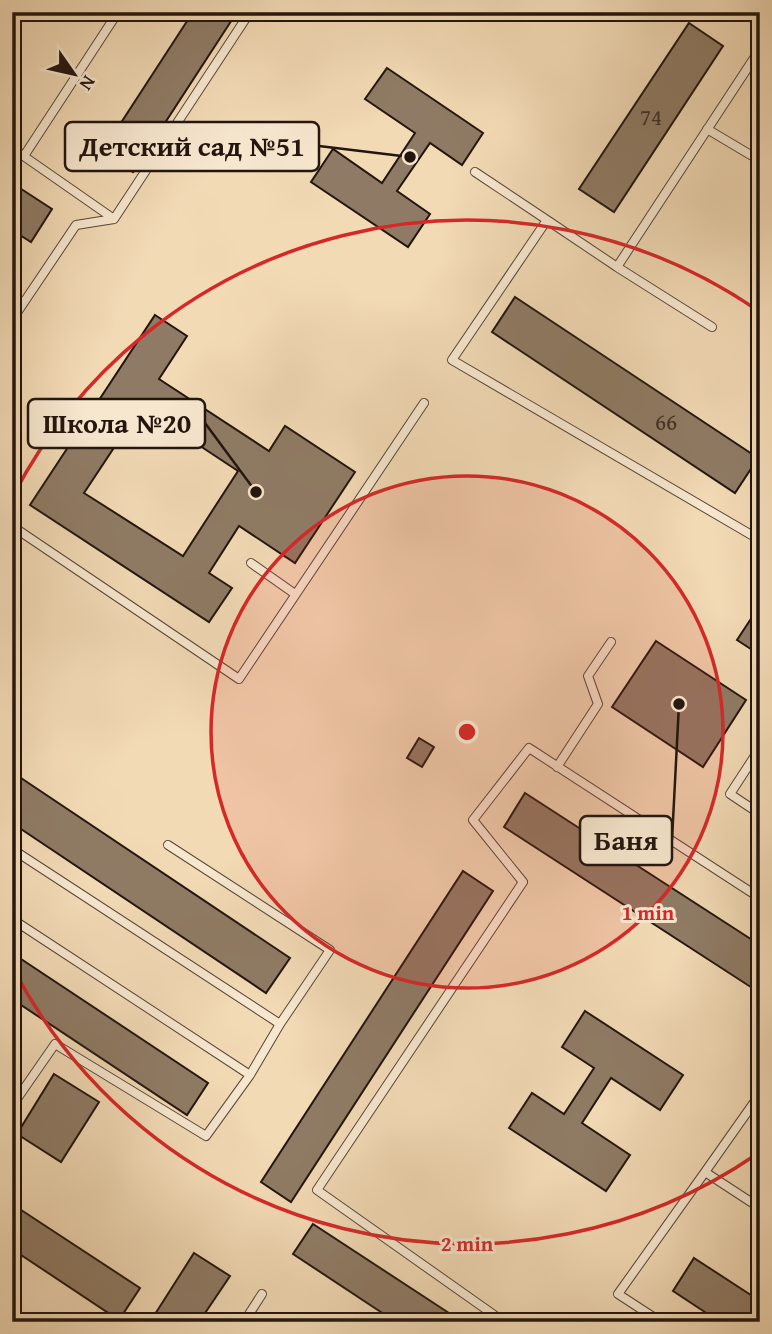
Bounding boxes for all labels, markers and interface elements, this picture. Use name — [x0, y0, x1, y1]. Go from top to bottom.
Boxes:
north arrow — [38, 38, 108, 108]
text: N — [73, 70, 103, 97]
house number: 74 — [640, 100, 662, 133]
callout: Детский сад №51 — [65, 122, 319, 171]
text: Детский сад №51 — [78, 125, 305, 166]
callout: Школа №20 — [28, 399, 205, 448]
text: Школа №20 — [43, 402, 191, 443]
house number: 66 — [655, 405, 677, 438]
centre of rings — [455, 720, 479, 744]
callout: Баня — [580, 816, 672, 865]
text: Баня — [594, 819, 658, 860]
text: 1 min — [622, 897, 675, 928]
text: 2 min — [441, 1228, 494, 1259]

